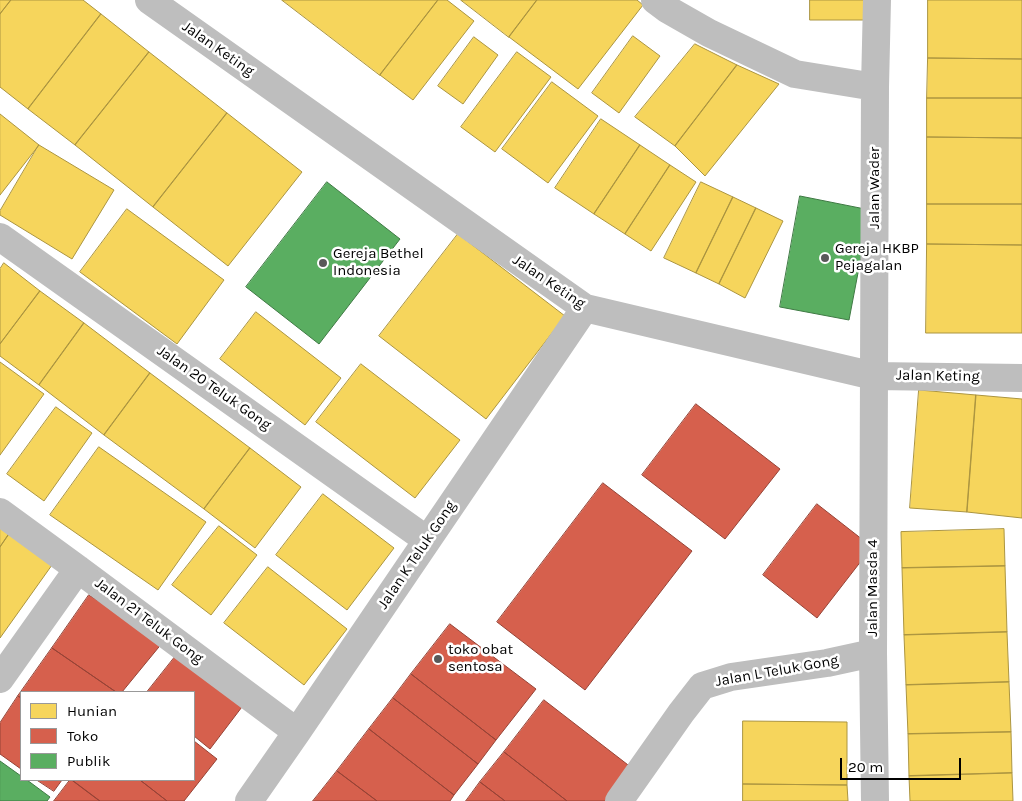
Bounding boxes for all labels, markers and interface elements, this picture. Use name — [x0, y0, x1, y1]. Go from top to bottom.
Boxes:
street label: Jalan Keting — [179, 18, 257, 80]
street label: Jalan Wader — [866, 147, 884, 229]
place label: Gereja HKBP Pejagalan — [835, 240, 919, 275]
place label: Gereja Bethel Indonesia — [333, 245, 424, 280]
street label: Jalan Keting — [509, 251, 589, 313]
marker: Gereja HKBP Pejagalan — [819, 252, 831, 264]
marker: Gereja Bethel Indonesia — [317, 257, 329, 269]
street label: Jalan 20 Teluk Gong — [153, 342, 275, 434]
street label: Jalan Keting — [896, 366, 980, 386]
street label: Jalan K Teluk Gong — [374, 497, 460, 613]
street label: Jalan Masda 4 — [864, 539, 882, 637]
street label: Jalan 21 Teluk Gong — [91, 574, 207, 668]
place label: toko obat sentosa — [448, 641, 513, 676]
street label: Jalan L Teluk Gong — [714, 651, 840, 691]
marker: toko obat sentosa — [432, 653, 444, 665]
legend — [20, 691, 195, 781]
text: Hunian — [67, 702, 117, 720]
text: Toko — [67, 727, 98, 745]
scale bar — [842, 748, 963, 780]
text: Publik — [67, 752, 110, 770]
text: 20 m — [848, 758, 883, 776]

